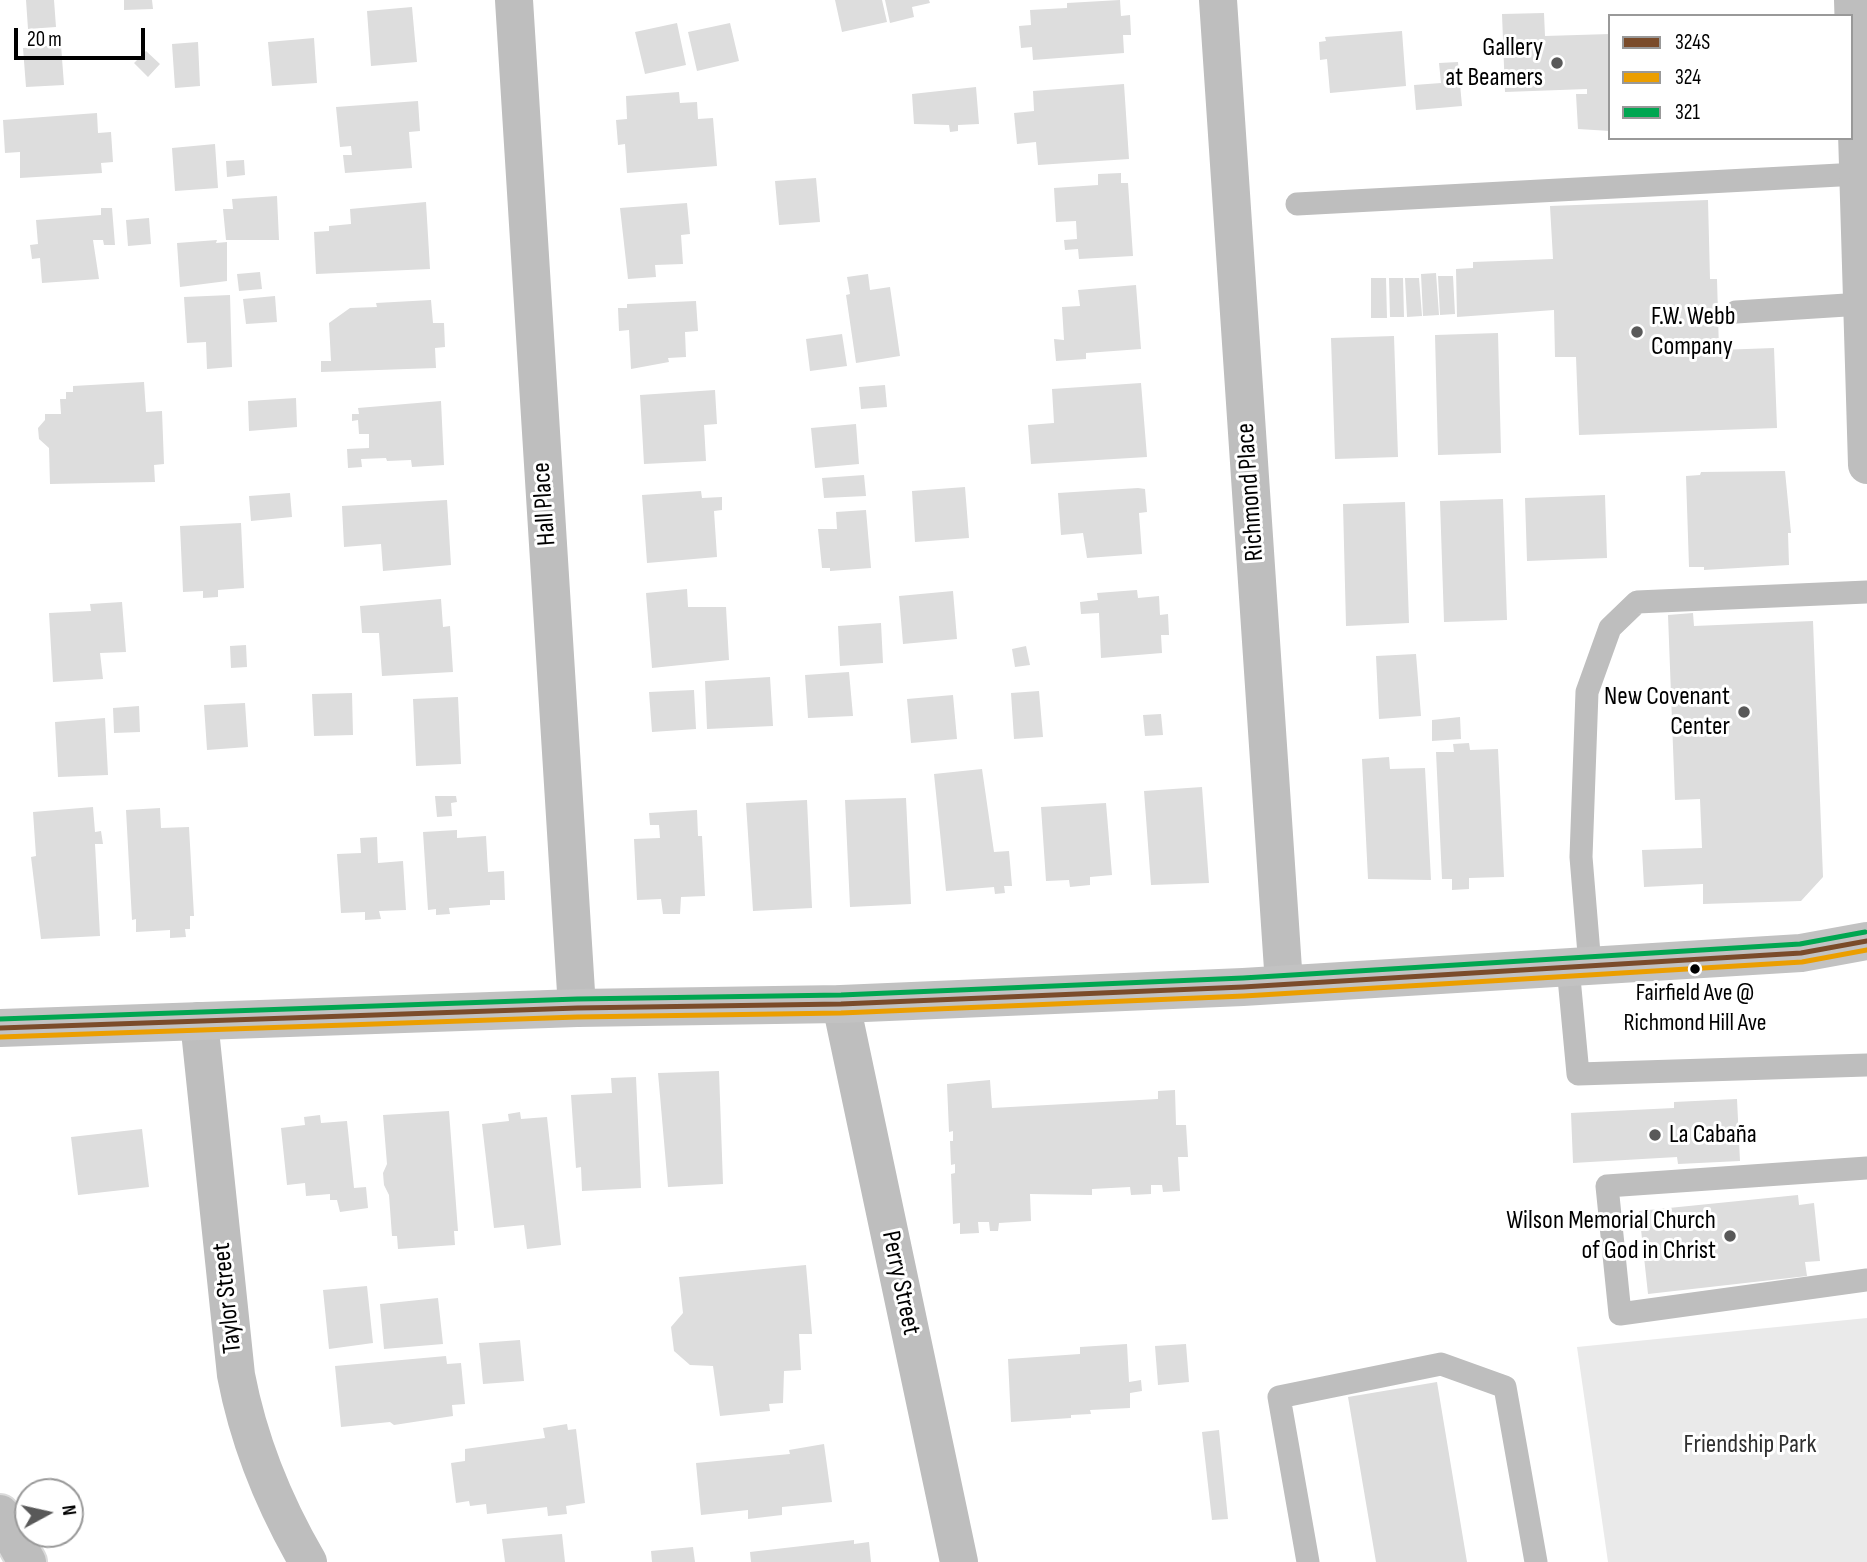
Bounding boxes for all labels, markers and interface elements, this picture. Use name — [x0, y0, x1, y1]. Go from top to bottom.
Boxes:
scale bar — [18, 14, 149, 58]
legend — [1608, 14, 1853, 140]
text: 20 m — [27, 27, 62, 52]
text: 324S — [1675, 30, 1710, 55]
place label: Gallery at Beamers — [1445, 32, 1543, 94]
marker: Gallery at Beamers — [1549, 55, 1565, 71]
text: 324 — [1675, 65, 1701, 90]
text: 321 — [1675, 100, 1700, 125]
place label: F.W. Webb Company — [1651, 301, 1736, 362]
marker: F.W. Webb Company — [1629, 324, 1645, 340]
street label: Richmond Place — [1231, 422, 1271, 562]
street label: Hall Place — [527, 461, 563, 547]
place label: New Covenant Center — [1604, 681, 1730, 742]
marker: New Covenant Center — [1736, 704, 1752, 720]
marker: Fairfield Ave @ Richmond Hill Ave — [1688, 962, 1702, 976]
place label: Fairfield Ave @ Richmond Hill Ave — [1623, 980, 1767, 1036]
place label: La Cabaña — [1669, 1119, 1757, 1151]
marker: La Cabaña — [1647, 1127, 1663, 1143]
place label: Wilson Memorial Church of God in Christ — [1506, 1205, 1716, 1266]
street label: Perry Street — [874, 1228, 926, 1338]
marker: Wilson Memorial Church of God in Christ — [1722, 1228, 1738, 1244]
street label: Taylor Street — [207, 1241, 249, 1355]
park label: Friendship Park — [1684, 1429, 1816, 1461]
north arrow — [14, 1478, 84, 1548]
text: N — [56, 1504, 80, 1517]

